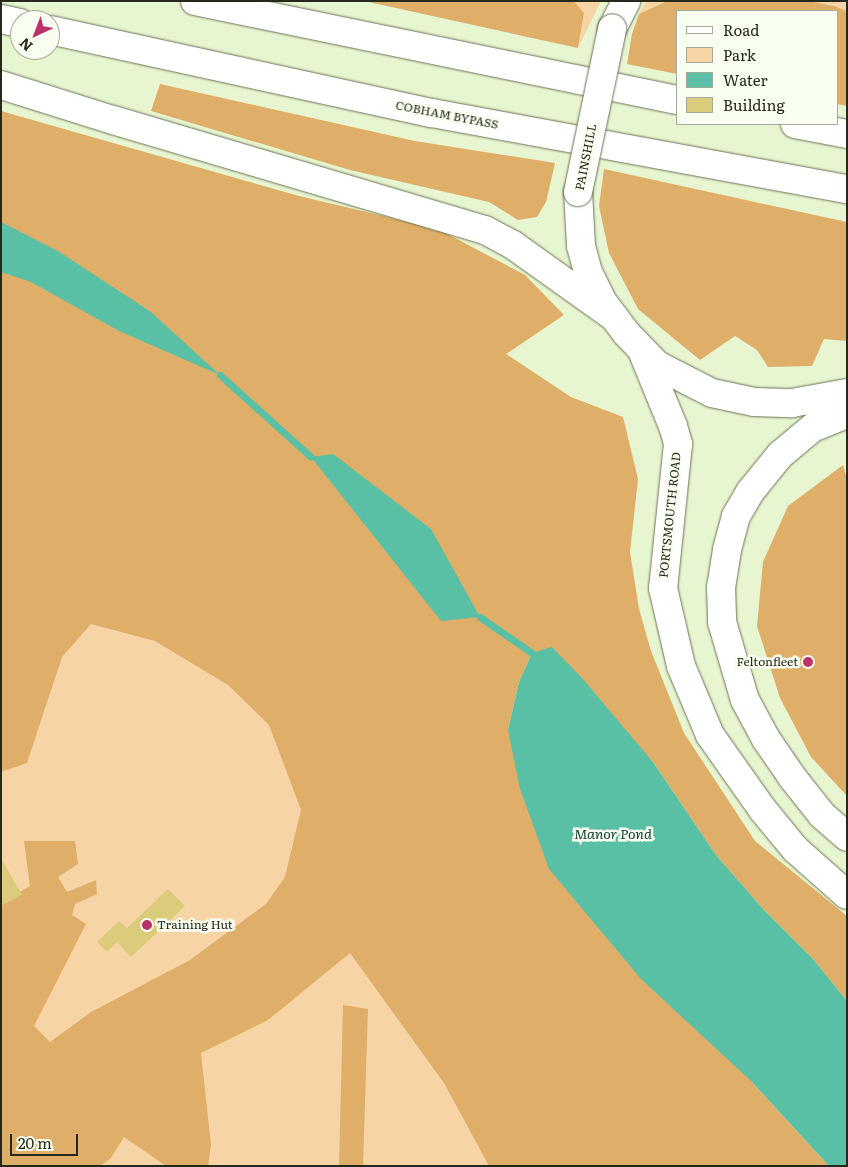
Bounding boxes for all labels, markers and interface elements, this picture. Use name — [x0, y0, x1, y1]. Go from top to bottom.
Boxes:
north arrow — [10, 10, 60, 60]
legend — [676, 10, 838, 125]
text: Road — [723, 18, 759, 41]
text: N — [14, 34, 37, 57]
text: Park — [723, 43, 756, 66]
text: Water — [723, 68, 768, 91]
text: Building — [723, 93, 785, 116]
street label: COBHAM BYPASS — [394, 98, 500, 132]
street label: PAINSHILL — [572, 122, 600, 192]
street label: PORTSMOUTH ROAD — [656, 451, 684, 579]
place label: Feltonfleet — [737, 655, 798, 669]
marker: Feltonfleet — [802, 656, 814, 668]
water label: Manor Pond — [574, 825, 652, 841]
place label: Training Hut — [157, 918, 233, 932]
marker: Training Hut — [141, 919, 153, 931]
scale bar — [12, 1124, 80, 1156]
text: 20 m — [18, 1131, 52, 1154]

